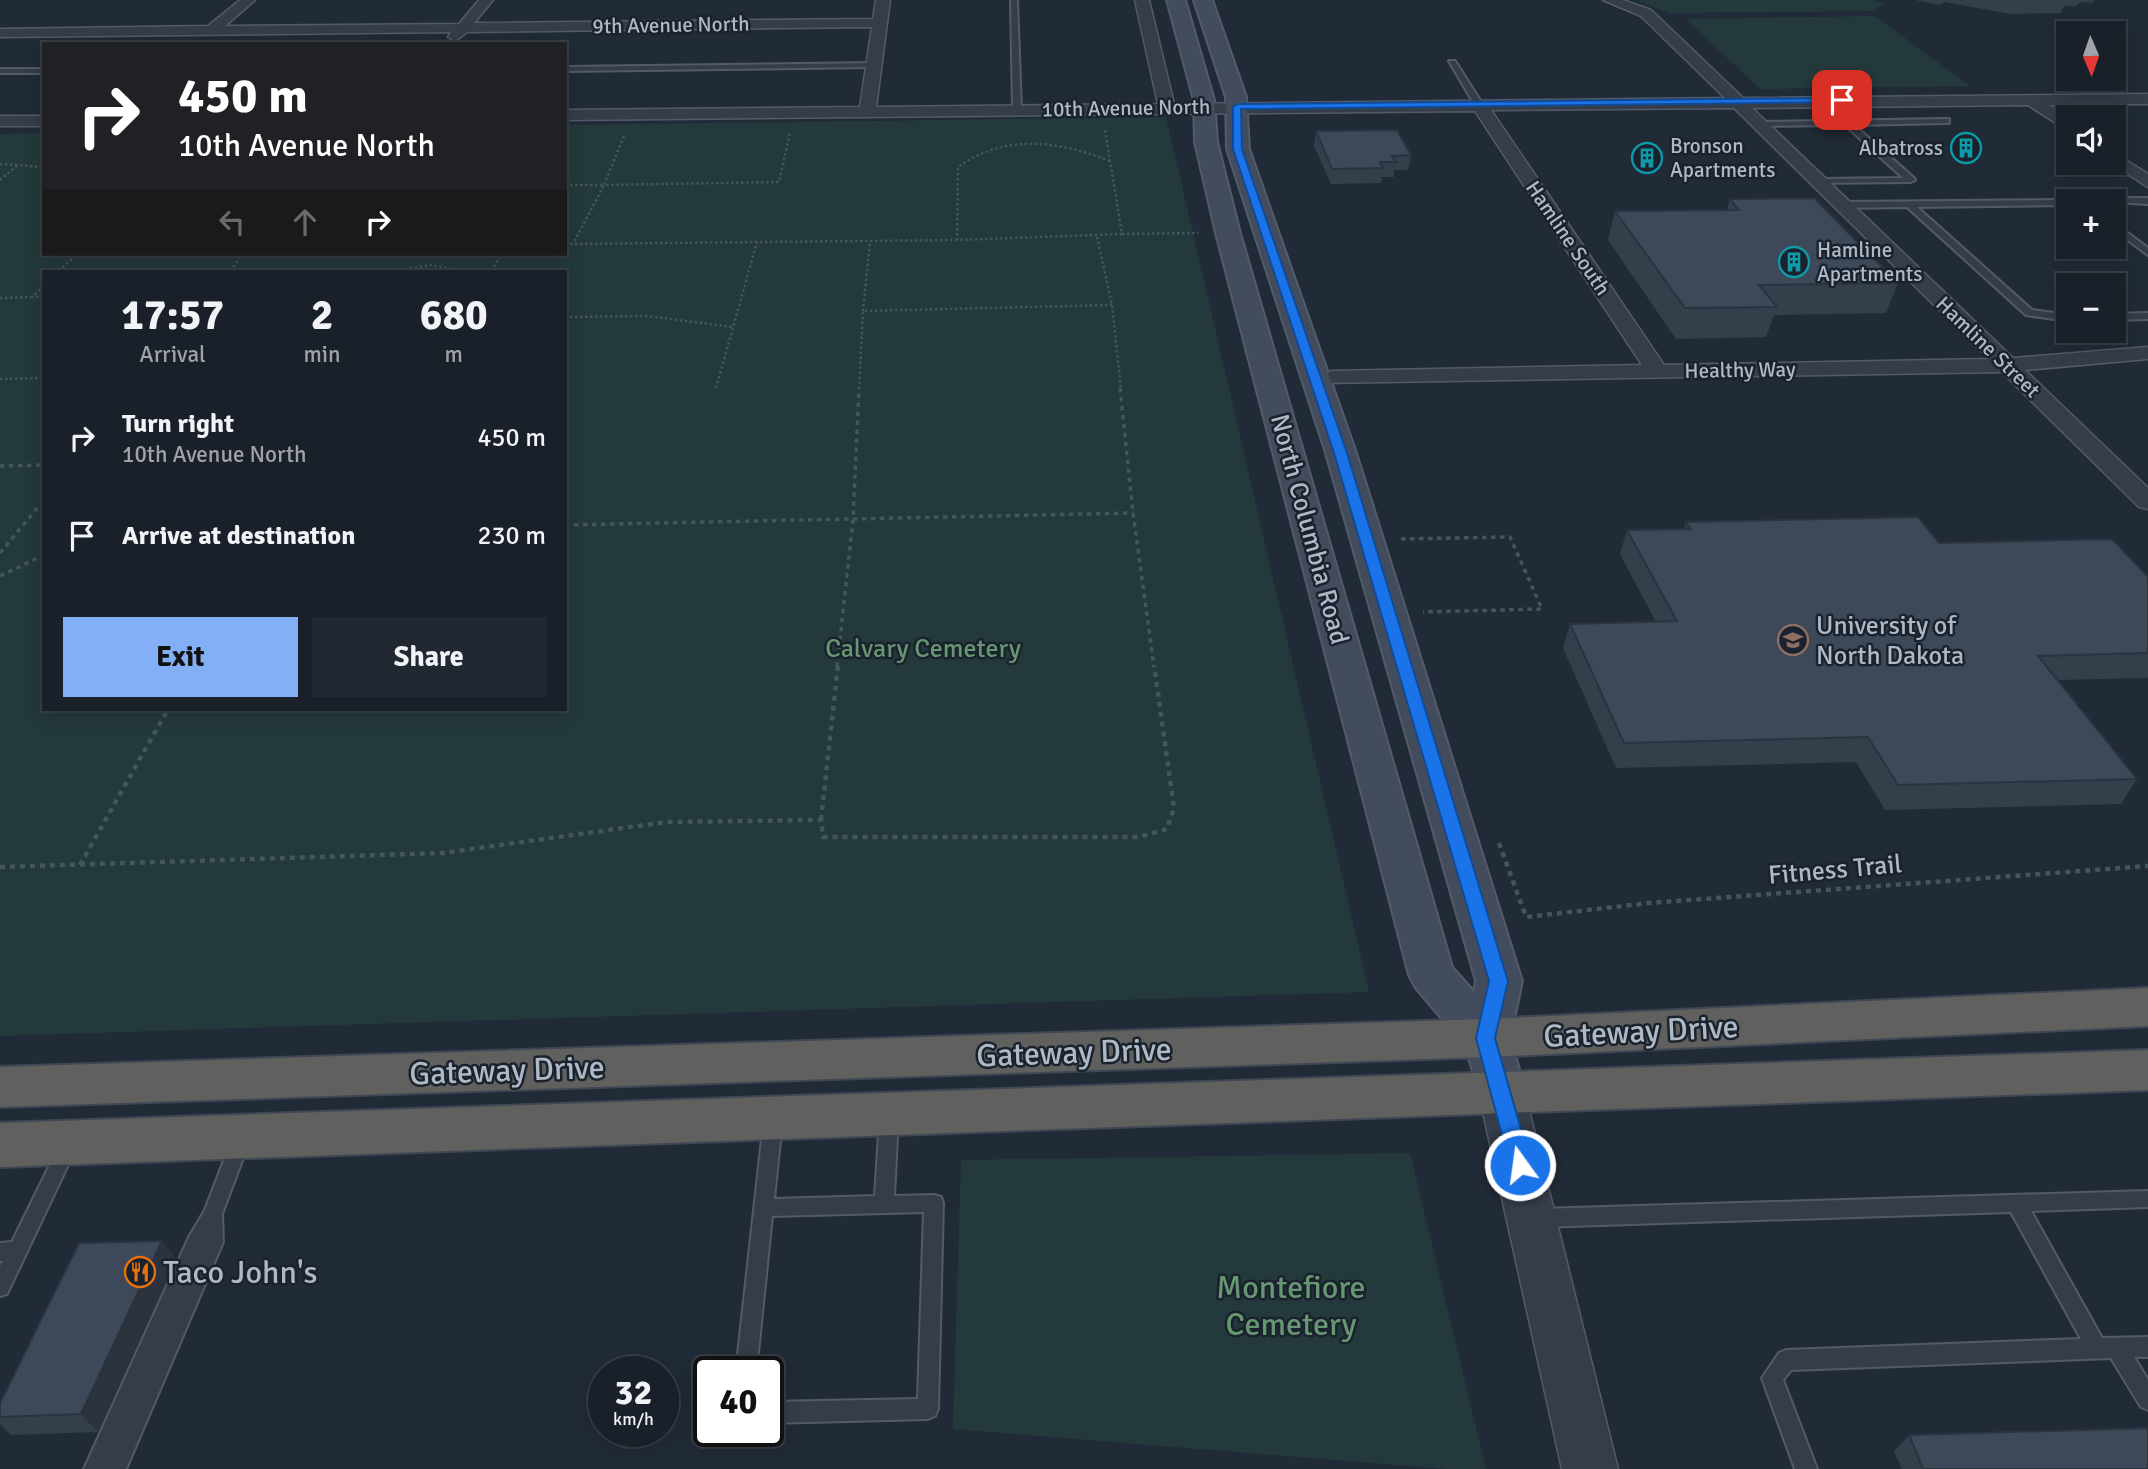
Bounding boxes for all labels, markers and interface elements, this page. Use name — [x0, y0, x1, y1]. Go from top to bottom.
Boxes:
street label: 9th Avenue North — [592, 11, 750, 39]
north arrow — [2056, 21, 2126, 91]
map controls — [2056, 21, 2126, 343]
text: 450 m — [178, 66, 308, 126]
icon: right — [63, 70, 154, 161]
pin — [1812, 70, 1872, 130]
icon: arrive — [1823, 81, 1861, 119]
street label: 10th Avenue North — [1042, 94, 1210, 122]
button: sound — [2056, 105, 2126, 175]
text: 10th Avenue North — [178, 126, 435, 165]
building icon: Albatross — [1949, 131, 1983, 165]
place label: Bronson Apartments — [1670, 133, 1775, 183]
place label: Albatross — [1859, 135, 1943, 161]
building icon: Bronson Apartments — [1630, 141, 1664, 175]
street label: Hamline South — [1520, 176, 1616, 300]
button: + — [2056, 189, 2126, 259]
icon: left — [213, 203, 251, 241]
icon: ahead — [286, 203, 324, 241]
icon: right — [359, 203, 397, 241]
place label: Hamline Apartments — [1817, 237, 1922, 287]
building icon: Hamline Apartments — [1777, 245, 1811, 279]
button: − — [2056, 273, 2126, 343]
text: 17:57 — [121, 290, 224, 341]
text: 2 — [311, 290, 333, 341]
text: 680 — [420, 290, 488, 341]
street label: Hamline Street — [1931, 291, 2045, 403]
text: Arrival — [140, 340, 206, 369]
text: min — [303, 340, 341, 369]
text: m — [445, 340, 463, 369]
street label: Healthy Way — [1684, 356, 1796, 384]
text: Turn right — [122, 408, 234, 440]
street label: North Columbia Road — [1263, 411, 1355, 648]
icon: right — [63, 419, 101, 457]
text: 450 m — [477, 422, 546, 454]
text: 10th Avenue North — [122, 440, 307, 469]
icon: arrive — [63, 517, 101, 555]
text: Arrive at destination — [122, 520, 355, 552]
text: 230 m — [477, 520, 546, 552]
place label: University of North Dakota — [1816, 610, 1964, 672]
button: Exit — [63, 617, 298, 697]
button: Share — [312, 617, 546, 697]
school or university icon: University of North Dakota — [1776, 623, 1810, 657]
park label: Calvary Cemetery — [825, 633, 1021, 665]
street label: Fitness Trail — [1767, 848, 1903, 892]
street label: Gateway Drive — [1543, 1007, 1740, 1056]
street label: Gateway Drive — [976, 1030, 1172, 1075]
street label: Gateway Drive — [409, 1048, 605, 1093]
position arrow — [1483, 1128, 1557, 1202]
place label: Taco John's — [163, 1253, 318, 1292]
restaurant icon: Taco John's — [123, 1255, 157, 1289]
park label: Montefiore Cemetery — [1216, 1268, 1366, 1344]
speed limit sign: 40 — [693, 1356, 784, 1447]
text: 32 — [615, 1371, 652, 1414]
text: km/h — [613, 1408, 654, 1430]

